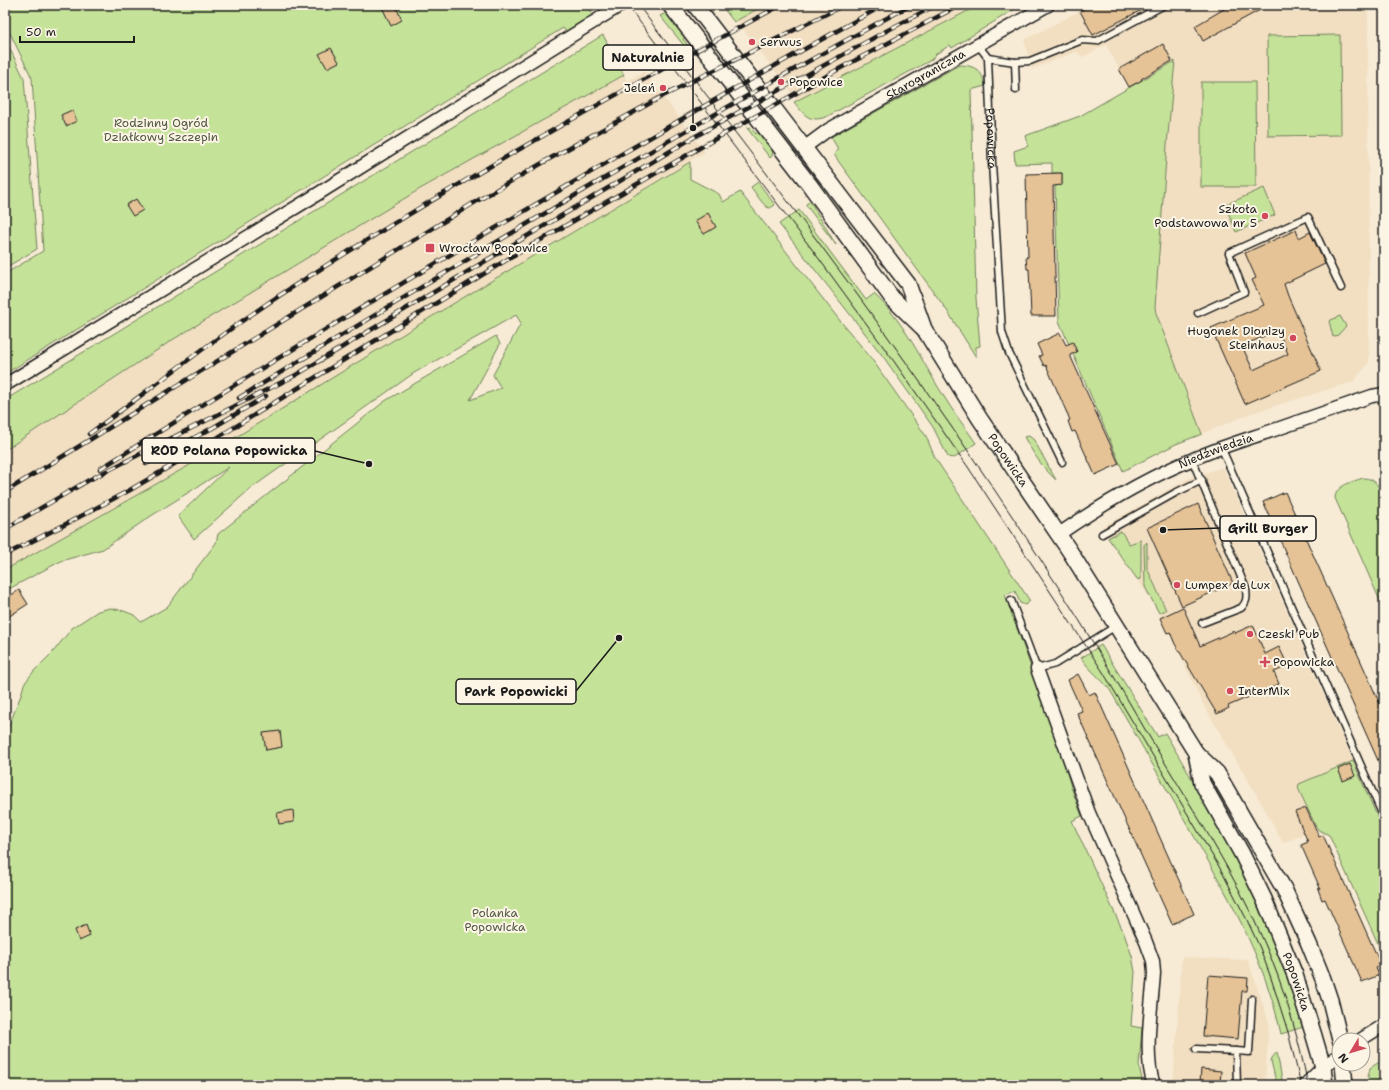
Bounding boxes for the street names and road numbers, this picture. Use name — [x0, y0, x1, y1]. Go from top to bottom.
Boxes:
street label: Starograniczna — [883, 45, 969, 103]
street label: Popowicka — [982, 108, 1000, 170]
street label: Niedźwiedzia — [1176, 429, 1256, 472]
street label: Popowicka — [984, 430, 1032, 490]
street label: Popowicka — [1279, 950, 1314, 1014]

